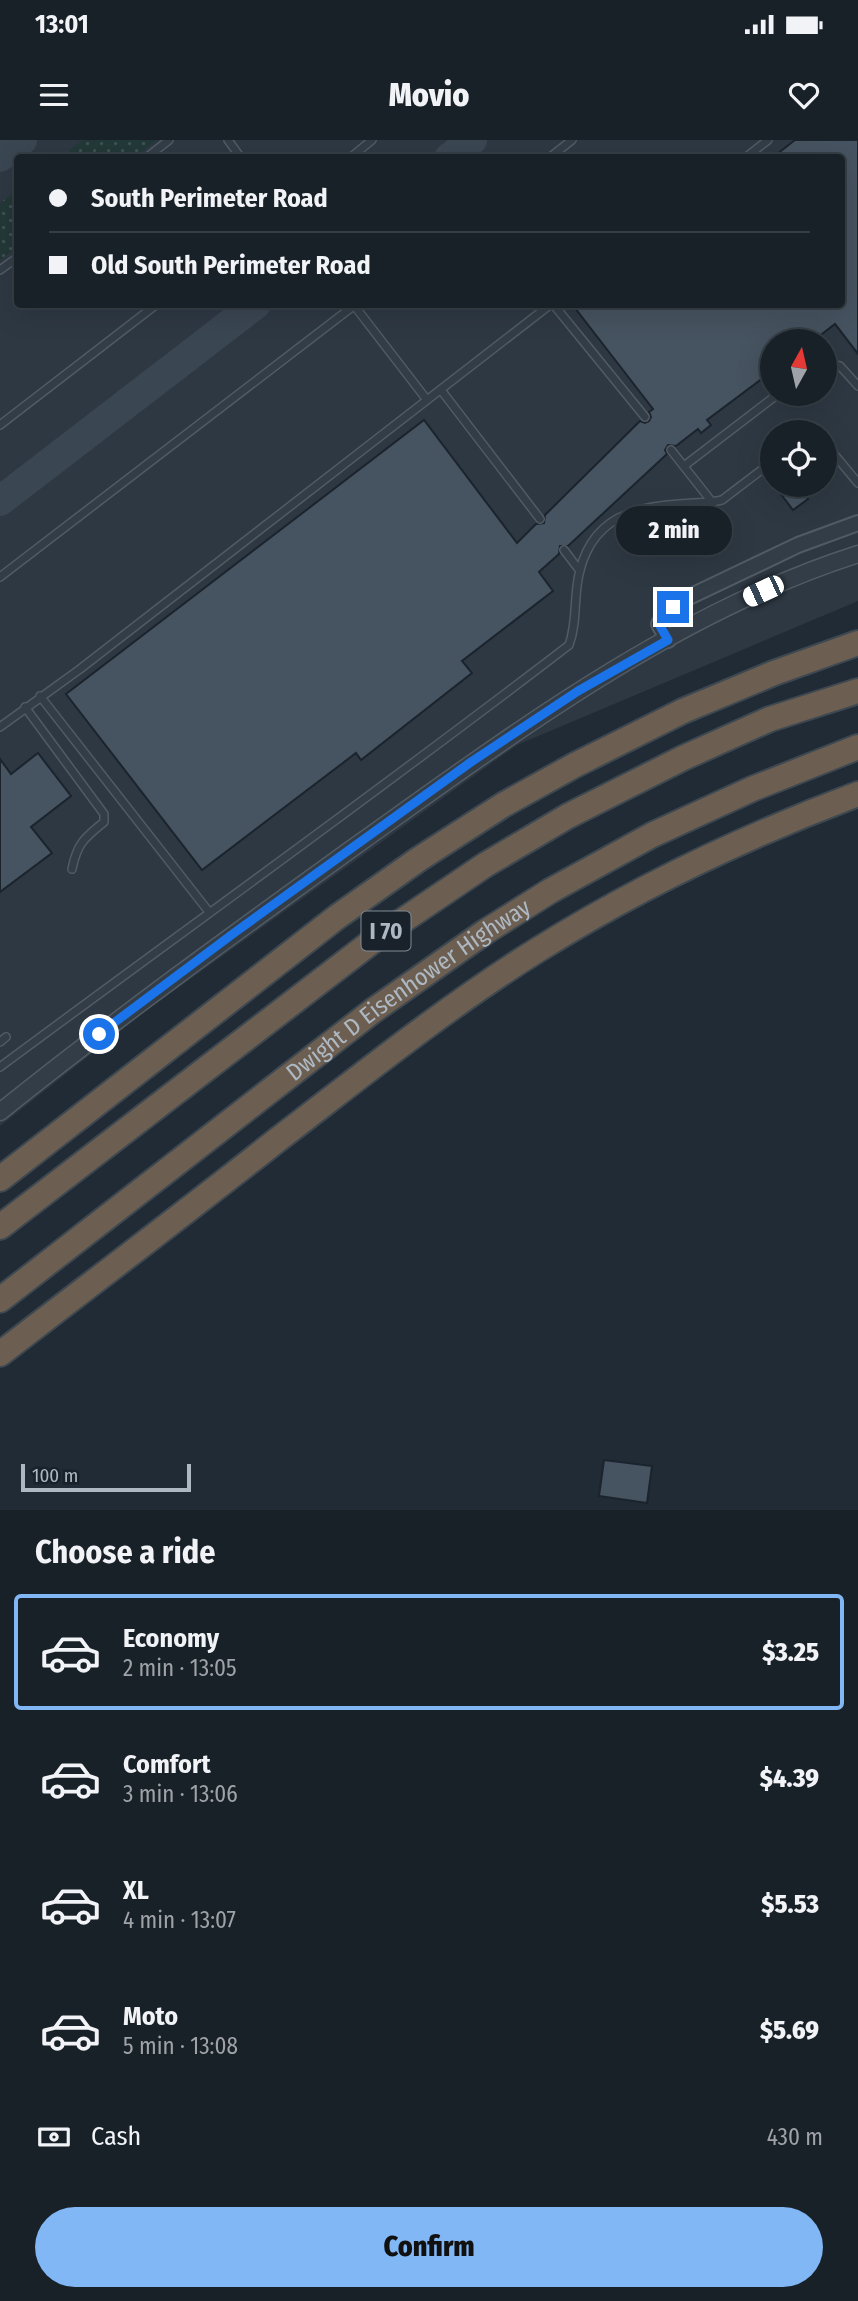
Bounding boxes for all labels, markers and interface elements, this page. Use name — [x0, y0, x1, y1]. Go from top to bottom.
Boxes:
text: 13:01 — [35, 9, 89, 40]
icon: menu — [35, 76, 73, 114]
text: Movio — [389, 76, 469, 114]
icon: heart — [785, 76, 823, 114]
text: South Perimeter Road — [91, 183, 328, 214]
text: Old South Perimeter Road — [91, 250, 371, 281]
north arrow — [760, 329, 836, 406]
map controls — [760, 329, 837, 497]
button: locate — [760, 420, 837, 497]
callout: 2 min — [615, 505, 731, 554]
text: 2 min — [649, 516, 699, 544]
car — [740, 573, 787, 609]
route end — [657, 591, 689, 623]
street label: Dwight D Eisenhower Highway — [281, 893, 536, 1087]
road number: I 70 — [362, 912, 410, 950]
route start — [83, 1018, 115, 1050]
scale bar — [21, 1461, 191, 1493]
text: 100 m — [32, 1464, 78, 1487]
text: Choose a ride — [35, 1533, 216, 1571]
icon: car — [39, 1621, 102, 1684]
text: Economy — [123, 1623, 219, 1654]
text: $3.25 — [762, 1637, 819, 1668]
text: 2 min · 13:05 — [123, 1654, 237, 1682]
icon: car — [39, 1747, 102, 1810]
text: Comfort — [123, 1749, 211, 1780]
text: $4.39 — [760, 1763, 819, 1794]
text: 3 min · 13:06 — [123, 1780, 238, 1808]
icon: car — [39, 1873, 102, 1936]
text: XL — [123, 1875, 149, 1906]
text: $5.53 — [761, 1889, 819, 1920]
text: 4 min · 13:07 — [123, 1906, 236, 1934]
icon: car — [39, 1999, 102, 2062]
text: Moto — [123, 2001, 178, 2032]
text: $5.69 — [760, 2015, 819, 2046]
text: 5 min · 13:08 — [123, 2032, 238, 2060]
icon: cash — [35, 2118, 73, 2156]
text: Cash — [91, 2121, 141, 2152]
text: 430 m — [767, 2123, 823, 2151]
button: Confirm — [35, 2207, 823, 2287]

